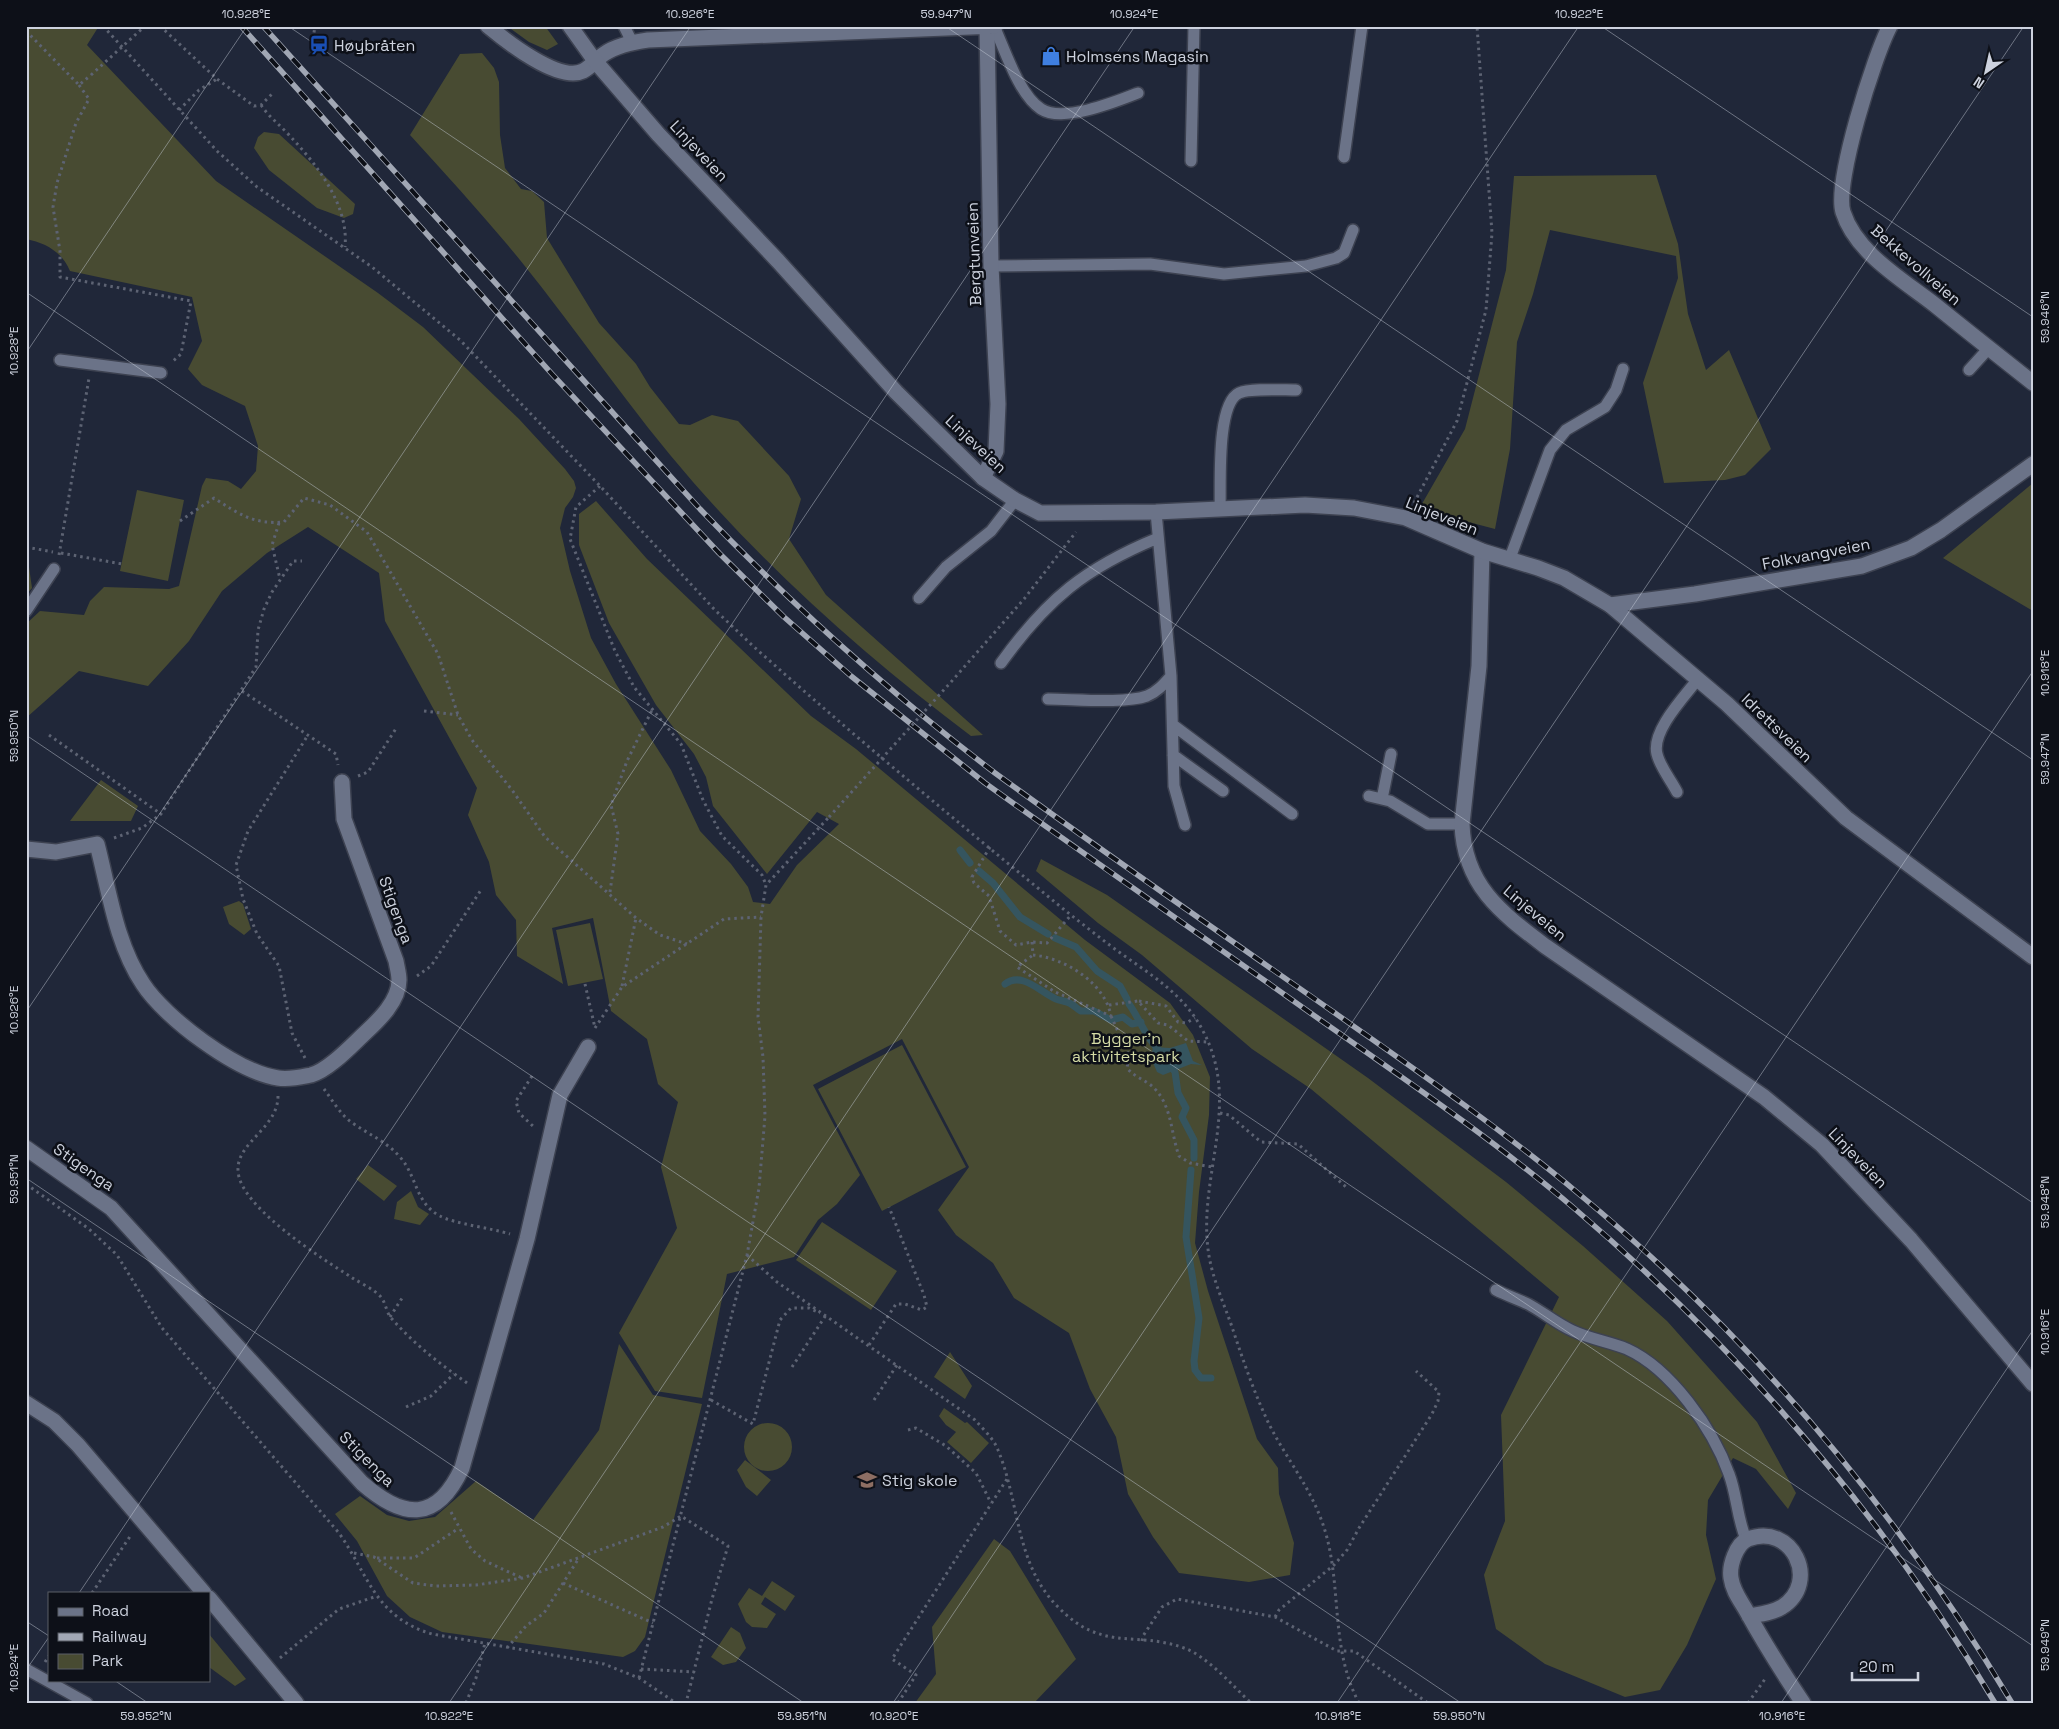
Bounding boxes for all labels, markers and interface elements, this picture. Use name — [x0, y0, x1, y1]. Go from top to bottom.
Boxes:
text: 10.928°E — [222, 6, 271, 22]
text: 10.926°E — [666, 6, 715, 22]
text: 59.947°N — [920, 6, 972, 22]
text: 10.924°E — [1110, 6, 1159, 22]
text: 10.922°E — [1555, 6, 1604, 22]
station icon: Høybråten — [308, 34, 330, 56]
place label: Høybråten — [334, 35, 415, 56]
shop icon: Holmsens Magasin — [1040, 45, 1062, 67]
place label: Holmsens Magasin — [1066, 46, 1209, 67]
north arrow — [1962, 48, 2012, 98]
text: N — [1970, 73, 1988, 93]
street label: Linjeveien — [665, 116, 733, 186]
street label: Bergtunveien — [962, 202, 986, 306]
street label: Bekkevollveien — [1866, 220, 1966, 310]
text: 59.946°N — [2037, 291, 2053, 343]
text: 10.928°E — [6, 326, 22, 375]
street label: Linjeveien — [941, 410, 1011, 478]
street label: Linjeveien — [1403, 492, 1481, 540]
street label: Folkvangveien — [1760, 533, 1872, 575]
text: 10.918°E — [2037, 649, 2053, 696]
street label: Idrettsveien — [1737, 689, 1817, 767]
text: 59.950°N — [6, 710, 22, 762]
text: 59.947°N — [2037, 733, 2053, 785]
street label: Stigenga — [374, 873, 418, 947]
street label: Linjeveien — [1499, 880, 1571, 946]
text: 10.926°E — [6, 985, 22, 1034]
park label: Bygger'n aktivitetspark — [1072, 1028, 1180, 1067]
street label: Linjeveien — [1824, 1123, 1892, 1193]
street label: Stigenga — [49, 1138, 119, 1196]
text: 59.951°N — [6, 1154, 22, 1204]
text: 59.948°N — [2037, 1176, 2053, 1228]
text: 10.916°E — [2037, 1308, 2053, 1355]
street label: Stigenga — [335, 1427, 399, 1491]
school or university icon: Stig skole — [856, 1469, 878, 1491]
place label: Stig skole — [882, 1470, 957, 1491]
legend — [48, 1592, 210, 1682]
text: Road — [92, 1601, 129, 1620]
text: 59.949°N — [2037, 1619, 2053, 1671]
text: Railway — [92, 1627, 147, 1646]
text: 10.924°E — [6, 1643, 22, 1692]
scale bar — [1852, 1649, 1918, 1681]
text: Park — [92, 1651, 123, 1670]
text: 20 m — [1859, 1657, 1894, 1676]
text: 59.952°N — [120, 1708, 172, 1724]
text: 10.922°E — [425, 1708, 474, 1724]
text: 59.951°N — [777, 1708, 827, 1724]
text: 10.920°E — [869, 1708, 919, 1724]
text: 10.918°E — [1315, 1708, 1362, 1724]
text: 59.950°N — [1433, 1708, 1485, 1724]
text: 10.916°E — [1759, 1708, 1806, 1724]

